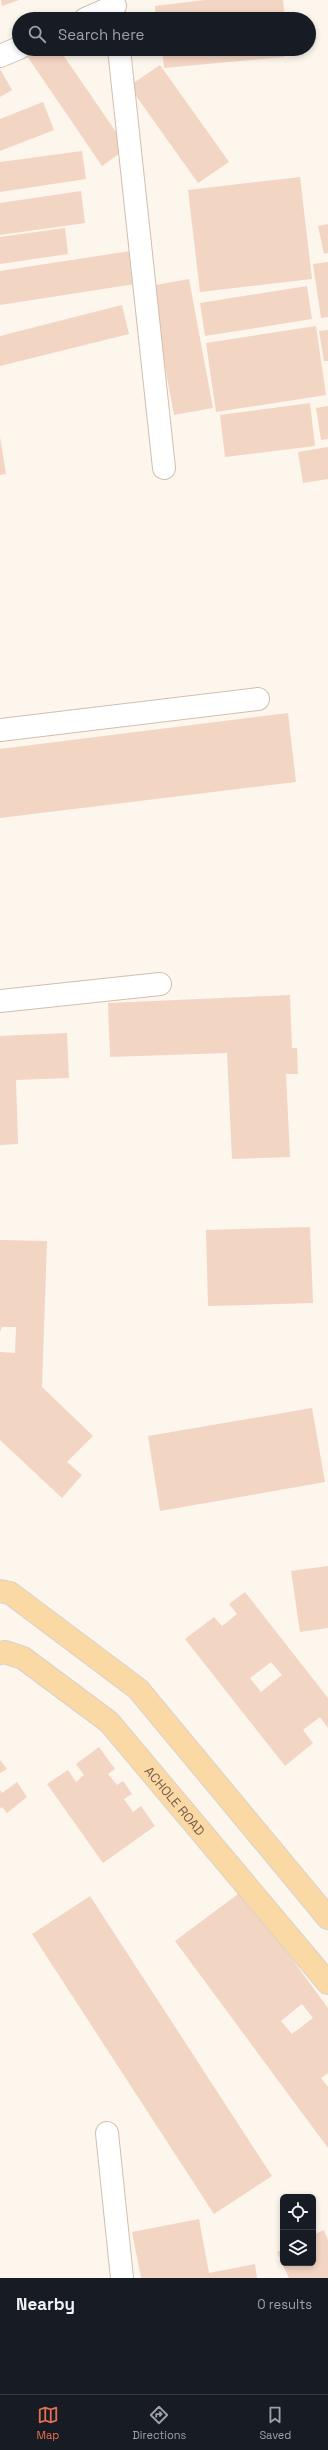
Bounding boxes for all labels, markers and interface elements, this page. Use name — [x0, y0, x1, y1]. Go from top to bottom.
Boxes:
search box — [12, 12, 316, 56]
icon: search — [26, 23, 48, 45]
text: Search here — [58, 25, 144, 44]
street label: ACHOLE ROAD — [141, 1763, 209, 1839]
map controls — [280, 2194, 316, 2266]
button: locate — [280, 2194, 316, 2230]
button: layers — [280, 2230, 316, 2266]
text: Nearby — [16, 2293, 75, 2315]
text: 0 results — [257, 2296, 312, 2313]
tab: Map — [37, 2404, 59, 2442]
tab: Directions — [132, 2404, 186, 2442]
tab: Saved — [259, 2404, 291, 2442]

